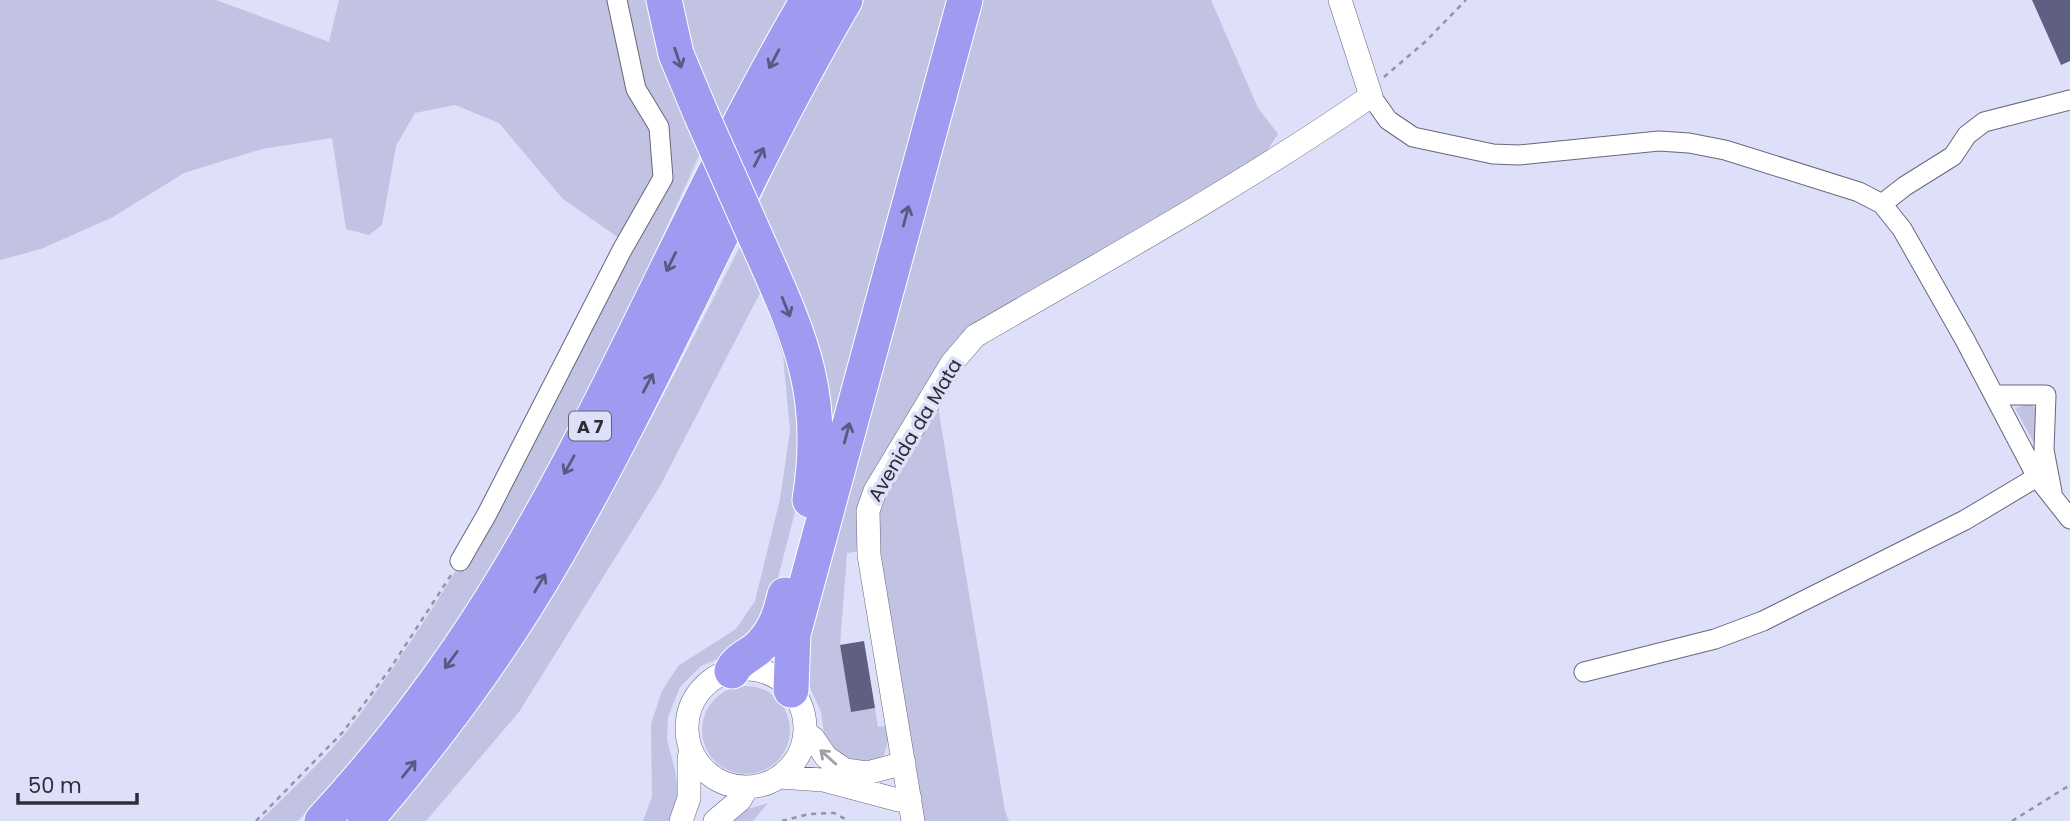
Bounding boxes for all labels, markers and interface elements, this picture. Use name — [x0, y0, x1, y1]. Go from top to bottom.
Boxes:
one-way arrow — [673, 47, 686, 68]
one-way arrow — [767, 49, 781, 69]
one-way arrow — [753, 147, 767, 168]
one-way arrow — [901, 205, 914, 227]
one-way arrow — [663, 251, 677, 272]
one-way arrow — [781, 296, 794, 318]
street label: Avenida da Mata — [862, 353, 968, 507]
one-way arrow — [641, 373, 655, 394]
road number: A 7 — [569, 412, 611, 440]
one-way arrow — [841, 422, 854, 445]
one-way arrow — [562, 455, 576, 475]
one-way arrow — [533, 573, 547, 593]
one-way arrow — [444, 650, 458, 669]
one-way arrow — [820, 749, 837, 766]
one-way arrow — [401, 760, 417, 778]
scale bar — [18, 762, 136, 806]
text: 50 m — [28, 771, 82, 800]

